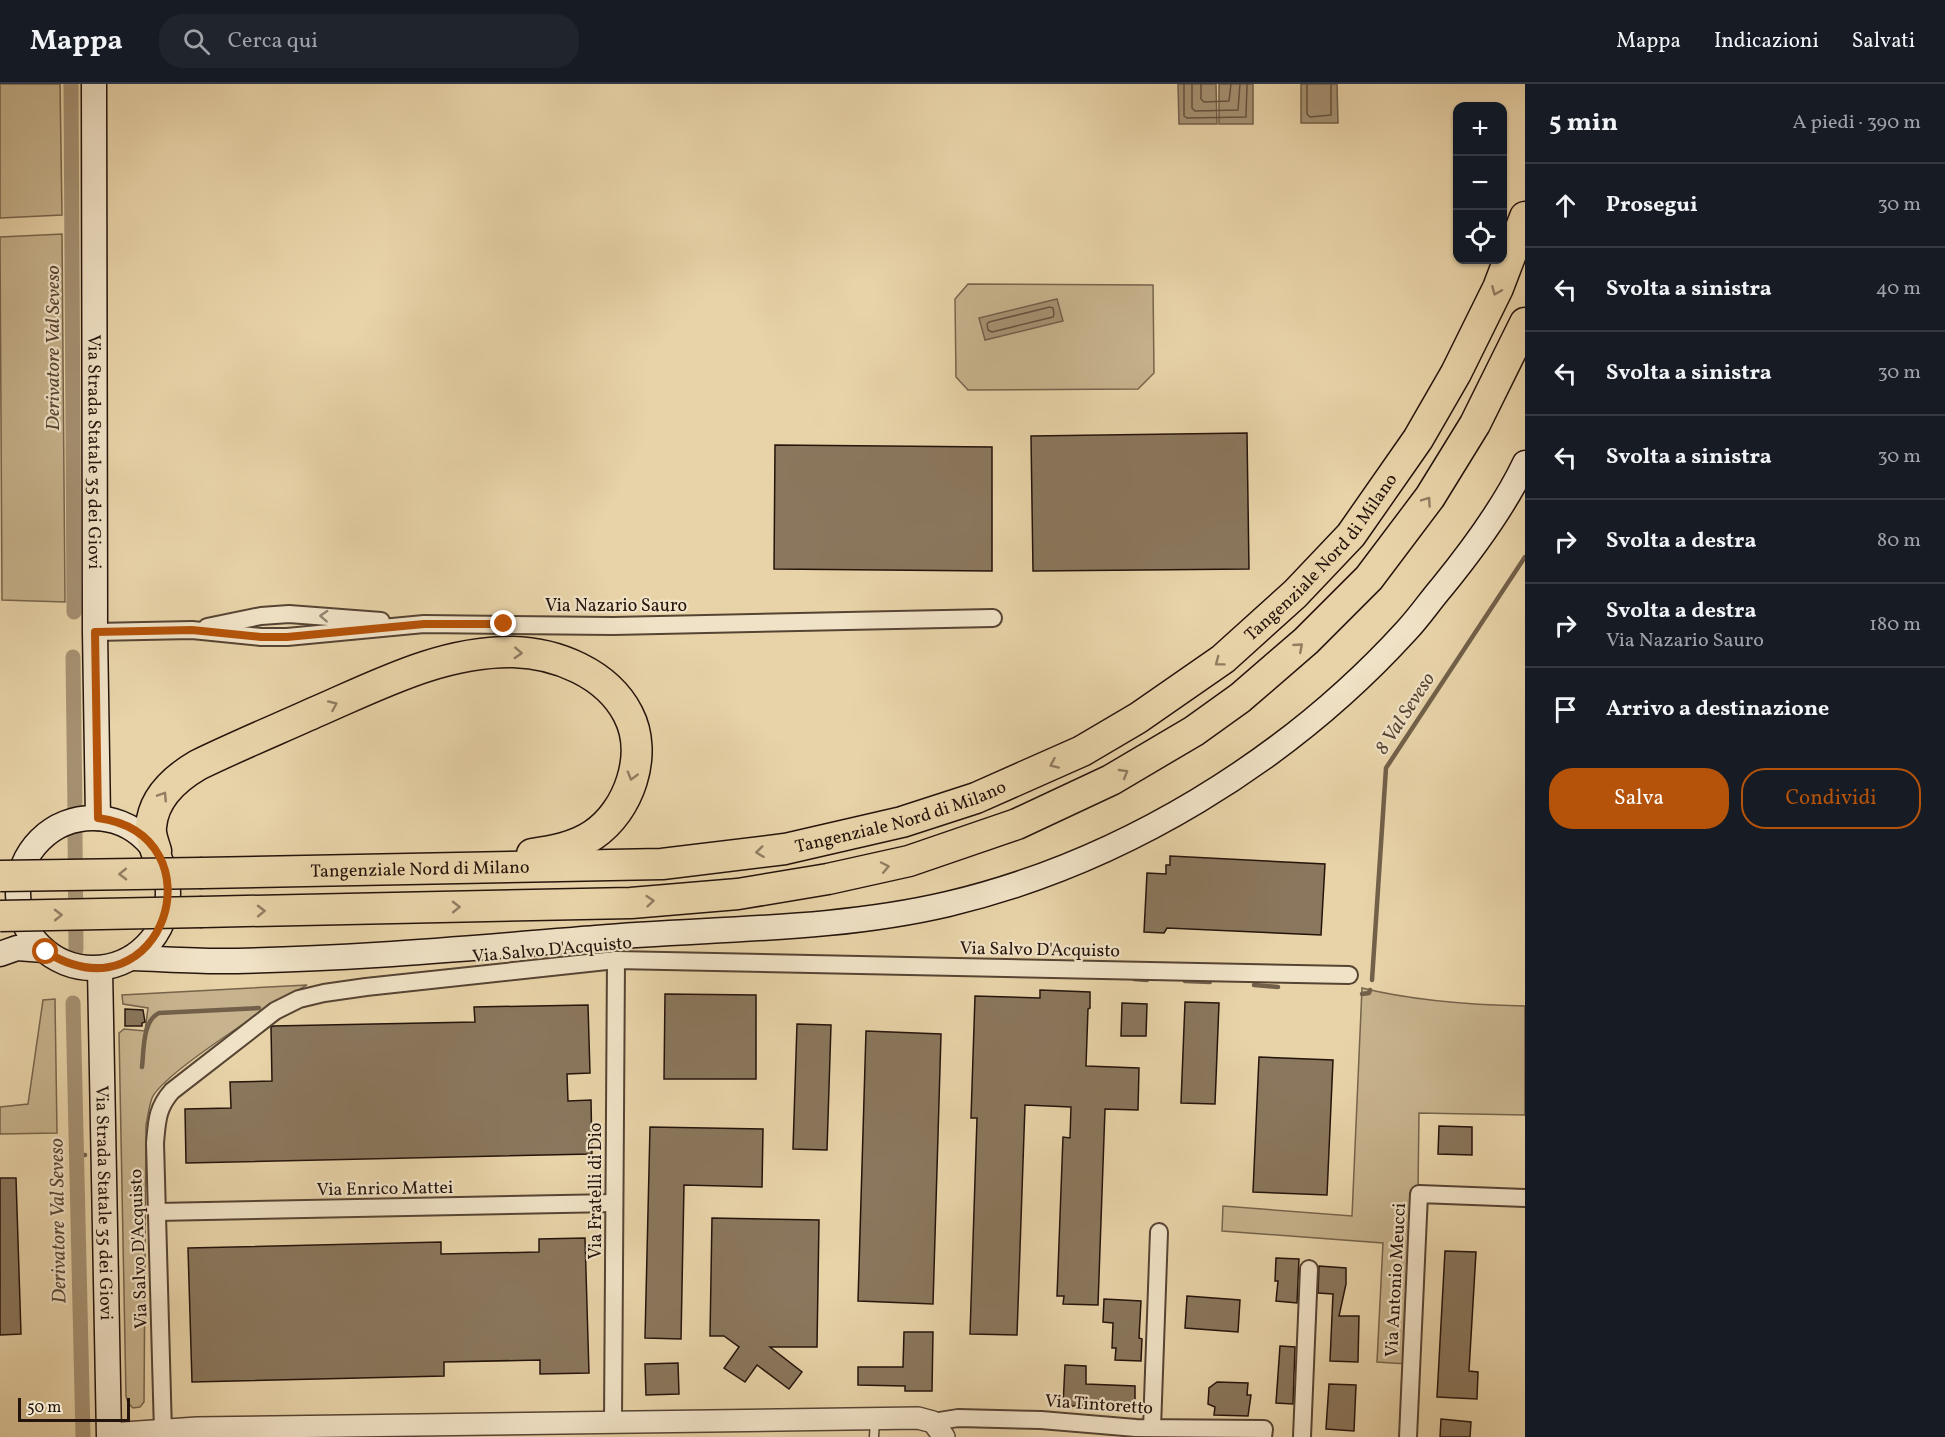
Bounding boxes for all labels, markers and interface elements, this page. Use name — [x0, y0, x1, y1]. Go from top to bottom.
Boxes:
search box — [159, 14, 579, 68]
text: Mappa — [30, 22, 123, 61]
icon: search — [180, 25, 213, 58]
text: Cerca qui — [228, 26, 318, 57]
text: Mappa — [1616, 27, 1681, 56]
text: Indicazioni — [1714, 27, 1819, 56]
text: Salvati — [1852, 27, 1915, 56]
map controls — [1453, 102, 1507, 264]
button: + — [1453, 102, 1507, 156]
text: 5 min — [1549, 105, 1618, 141]
text: A piedi · 390 m — [1792, 109, 1921, 137]
button: − — [1453, 156, 1507, 210]
icon: ahead — [1549, 189, 1582, 222]
text: Prosegui — [1606, 190, 1698, 221]
text: 30 m — [1877, 191, 1921, 219]
button: locate — [1453, 210, 1507, 264]
water label: Derivatore Val Seveso — [40, 265, 68, 431]
icon: left — [1549, 273, 1582, 306]
text: Svolta a sinistra — [1606, 274, 1772, 305]
text: 40 m — [1876, 275, 1921, 303]
one-way arrow — [1491, 284, 1503, 295]
street label: Via Strada Statale 35 dei Giovi — [80, 334, 106, 570]
icon: left — [1549, 357, 1582, 390]
text: Svolta a sinistra — [1606, 358, 1772, 389]
text: 30 m — [1877, 359, 1921, 387]
icon: left — [1549, 441, 1582, 474]
text: Svolta a sinistra — [1606, 442, 1772, 473]
text: 30 m — [1877, 443, 1921, 471]
street label: Tangenziale Nord di Milano — [1240, 469, 1404, 648]
one-way arrow — [1420, 496, 1431, 507]
icon: right — [1549, 525, 1582, 558]
text: Svolta a destra — [1606, 526, 1757, 557]
text: 80 m — [1877, 527, 1921, 555]
street label: Via Nazario Sauro — [545, 594, 687, 619]
text: Svolta a destra — [1606, 596, 1757, 627]
one-way arrow — [320, 609, 329, 622]
icon: right — [1549, 609, 1582, 642]
route end — [490, 610, 516, 636]
text: 180 m — [1869, 611, 1921, 639]
text: Via Nazario Sauro — [1606, 627, 1764, 655]
one-way arrow — [1292, 643, 1303, 654]
one-way arrow — [514, 647, 523, 660]
one-way arrow — [1215, 655, 1226, 666]
water label: 8 Val Seveso — [1369, 668, 1443, 761]
icon: arrive — [1549, 693, 1582, 726]
text: Arrivo a destinazione — [1606, 694, 1829, 725]
one-way arrow — [326, 700, 337, 712]
one-way arrow — [1049, 757, 1060, 769]
one-way arrow — [1118, 768, 1128, 780]
button: Salva — [1549, 768, 1729, 829]
button: Condividi — [1741, 768, 1921, 829]
one-way arrow — [627, 771, 640, 781]
street label: Tangenziale Nord di Milano — [793, 775, 1011, 860]
one-way arrow — [156, 791, 167, 802]
one-way arrow — [755, 846, 765, 858]
street label: Tangenziale Nord di Milano — [310, 856, 530, 885]
one-way arrow — [880, 861, 890, 874]
one-way arrow — [118, 868, 127, 880]
one-way arrow — [646, 895, 655, 908]
one-way arrow — [451, 900, 460, 913]
one-way arrow — [256, 905, 265, 917]
one-way arrow — [54, 909, 63, 921]
street label: Via Salvo D'Acquisto — [471, 931, 633, 970]
street label: Via Salvo D'Acquisto — [960, 937, 1120, 964]
route start — [32, 938, 58, 964]
street label: Via Strada Statale 35 dei Giovi — [88, 1085, 118, 1321]
street label: Via Fratelli di Dio — [584, 1123, 609, 1259]
water label: Derivatore Val Seveso — [44, 1138, 74, 1304]
street label: Via Salvo D'Acquisto — [124, 1169, 155, 1329]
street label: Via Enrico Mattei — [316, 1176, 454, 1203]
street label: Via Antonio Meucci — [1380, 1202, 1413, 1358]
street label: Via Tintoretto — [1044, 1389, 1154, 1422]
scale bar — [18, 1395, 130, 1422]
text: 50 m — [27, 1397, 61, 1419]

